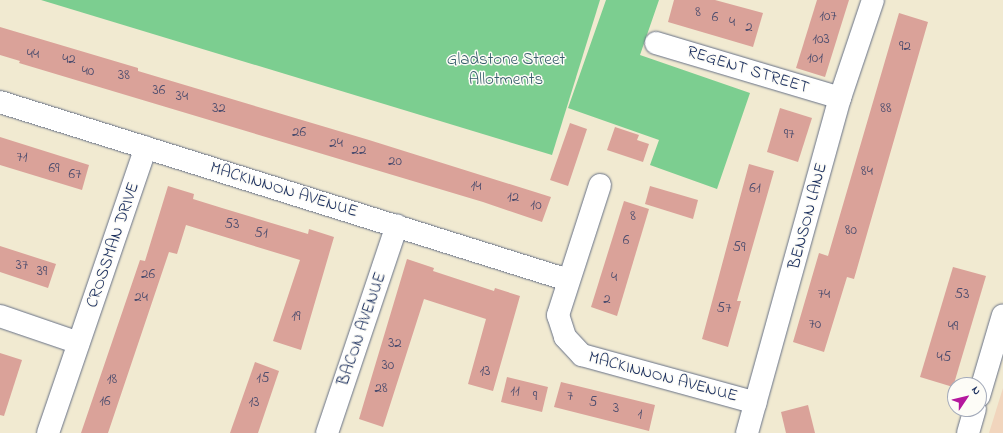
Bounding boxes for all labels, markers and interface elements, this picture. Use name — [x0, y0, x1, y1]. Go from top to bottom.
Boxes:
house number: 8 — [695, 4, 701, 22]
house number: 107 — [819, 8, 837, 26]
house number: 6 — [712, 9, 718, 27]
house number: 4 — [729, 14, 735, 32]
house number: 2 — [745, 19, 753, 37]
house number: 103 — [812, 31, 830, 49]
house number: 92 — [899, 38, 911, 56]
street label: REGENT STREET — [685, 42, 811, 98]
house number: 44 — [27, 46, 39, 64]
park label: Gladstone Street Allotments — [447, 50, 565, 90]
house number: 101 — [807, 50, 823, 68]
house number: 42 — [62, 51, 76, 69]
house number: 40 — [82, 63, 94, 81]
house number: 38 — [118, 67, 130, 85]
house number: 36 — [153, 82, 165, 100]
house number: 34 — [176, 88, 188, 106]
house number: 32 — [212, 100, 226, 118]
house number: 88 — [880, 100, 892, 118]
house number: 26 — [292, 124, 306, 142]
house number: 97 — [784, 126, 794, 144]
house number: 24 — [329, 135, 343, 153]
house number: 22 — [352, 142, 366, 160]
house number: 71 — [17, 149, 27, 167]
house number: 20 — [388, 153, 402, 171]
street label: MACKINNON AVENUE — [208, 158, 360, 222]
house number: 69 — [48, 160, 60, 178]
street label: BENSON LANE — [784, 160, 832, 272]
house number: 84 — [861, 163, 873, 181]
house number: 67 — [69, 166, 81, 184]
house number: 14 — [471, 178, 481, 196]
street label: CROSSMAN DRIVE — [82, 179, 144, 311]
house number: 61 — [749, 180, 761, 198]
house number: 12 — [507, 189, 519, 207]
house number: 10 — [530, 197, 542, 215]
house number: 8 — [630, 208, 636, 226]
house number: 53 — [225, 216, 239, 234]
house number: 80 — [845, 222, 857, 240]
house number: 51 — [254, 225, 268, 243]
house number: 6 — [623, 232, 629, 250]
house number: 59 — [732, 239, 746, 257]
house number: 37 — [16, 257, 28, 275]
house number: 39 — [37, 263, 47, 281]
house number: 26 — [141, 266, 155, 284]
street label: BACON AVENUE — [333, 269, 391, 389]
house number: 4 — [611, 269, 617, 287]
house number: 74 — [818, 286, 830, 304]
house number: 53 — [955, 286, 969, 304]
house number: 24 — [134, 289, 148, 307]
house number: 2 — [603, 291, 611, 309]
house number: 57 — [717, 300, 731, 318]
house number: 19 — [291, 308, 301, 326]
house number: 70 — [809, 316, 821, 334]
house number: 49 — [948, 318, 958, 336]
house number: 32 — [388, 335, 402, 353]
street label: MACKINNON AVENUE — [586, 347, 740, 407]
house number: 45 — [937, 349, 951, 367]
house number: 30 — [382, 357, 394, 375]
house number: 13 — [480, 363, 490, 381]
house number: 15 — [256, 370, 270, 388]
house number: 18 — [107, 371, 117, 389]
north arrow — [947, 377, 987, 417]
house number: 28 — [374, 380, 388, 398]
house number: 11 — [510, 383, 520, 401]
text: N — [967, 383, 985, 398]
house number: 9 — [533, 388, 537, 406]
house number: 7 — [567, 388, 573, 406]
house number: 16 — [99, 393, 111, 411]
house number: 13 — [249, 394, 259, 412]
house number: 5 — [589, 394, 597, 412]
house number: 3 — [613, 400, 619, 418]
house number: 1 — [638, 406, 642, 424]

